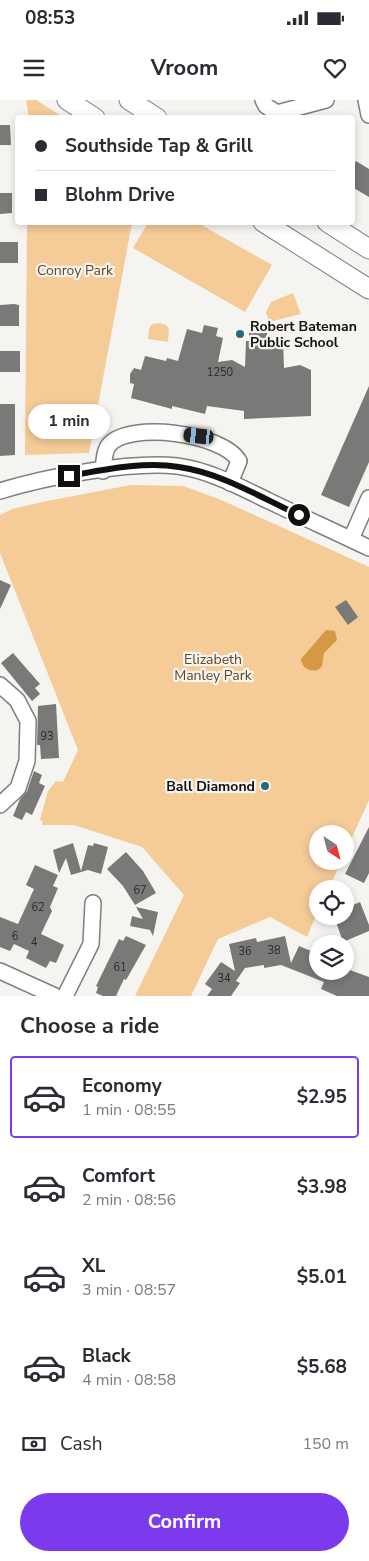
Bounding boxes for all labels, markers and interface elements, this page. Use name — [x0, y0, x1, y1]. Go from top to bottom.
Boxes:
text: 08:53 — [25, 5, 75, 31]
text: Vroom — [151, 53, 218, 83]
icon: menu — [20, 54, 48, 82]
icon: heart — [321, 54, 349, 82]
text: Southside Tap & Grill — [65, 133, 253, 159]
text: Blohm Drive — [65, 182, 175, 208]
park label: Conroy Park — [37, 261, 114, 280]
place label: Robert Bateman Public School — [250, 317, 357, 352]
marker: Robert Bateman Public School — [234, 328, 246, 340]
house number: 1250 — [207, 365, 234, 380]
callout: 1 min — [28, 404, 110, 438]
text: 1 min — [48, 410, 90, 432]
car — [183, 427, 214, 445]
route end — [58, 465, 80, 487]
route start — [288, 504, 310, 526]
park label: Elizabeth Manley Park — [174, 650, 253, 685]
house number: 93 — [40, 729, 54, 744]
place label: Ball Diamond — [166, 777, 255, 796]
marker: Ball Diamond — [259, 780, 271, 792]
north arrow — [309, 825, 354, 870]
map controls — [309, 825, 354, 980]
button: locate — [309, 880, 354, 925]
house number: 67 — [133, 883, 147, 898]
house number: 62 — [31, 900, 45, 915]
house number: 6 — [12, 929, 19, 944]
house number: 4 — [31, 935, 38, 950]
button: layers — [309, 935, 354, 980]
house number: 38 — [267, 943, 281, 958]
house number: 36 — [238, 944, 252, 959]
house number: 61 — [113, 960, 127, 975]
house number: 34 — [217, 971, 231, 986]
text: Choose a ride — [20, 1011, 159, 1041]
text: Economy — [82, 1073, 162, 1099]
icon: car — [22, 1075, 67, 1120]
text: $2.95 — [297, 1084, 347, 1110]
text: 1 min · 08:55 — [82, 1099, 176, 1121]
text: Comfort — [82, 1163, 155, 1189]
icon: car — [22, 1165, 67, 1210]
text: $3.98 — [297, 1174, 347, 1200]
text: 2 min · 08:56 — [82, 1189, 176, 1211]
text: XL — [82, 1253, 105, 1279]
icon: car — [22, 1255, 67, 1300]
text: $5.01 — [297, 1264, 347, 1290]
text: 3 min · 08:57 — [82, 1279, 176, 1301]
text: Black — [82, 1343, 131, 1369]
icon: car — [22, 1345, 67, 1390]
text: $5.68 — [297, 1354, 347, 1380]
text: 4 min · 08:58 — [82, 1369, 176, 1391]
icon: cash — [20, 1430, 48, 1458]
text: Cash — [60, 1431, 102, 1457]
text: 150 m — [302, 1433, 349, 1455]
button: Confirm — [20, 1493, 349, 1551]

